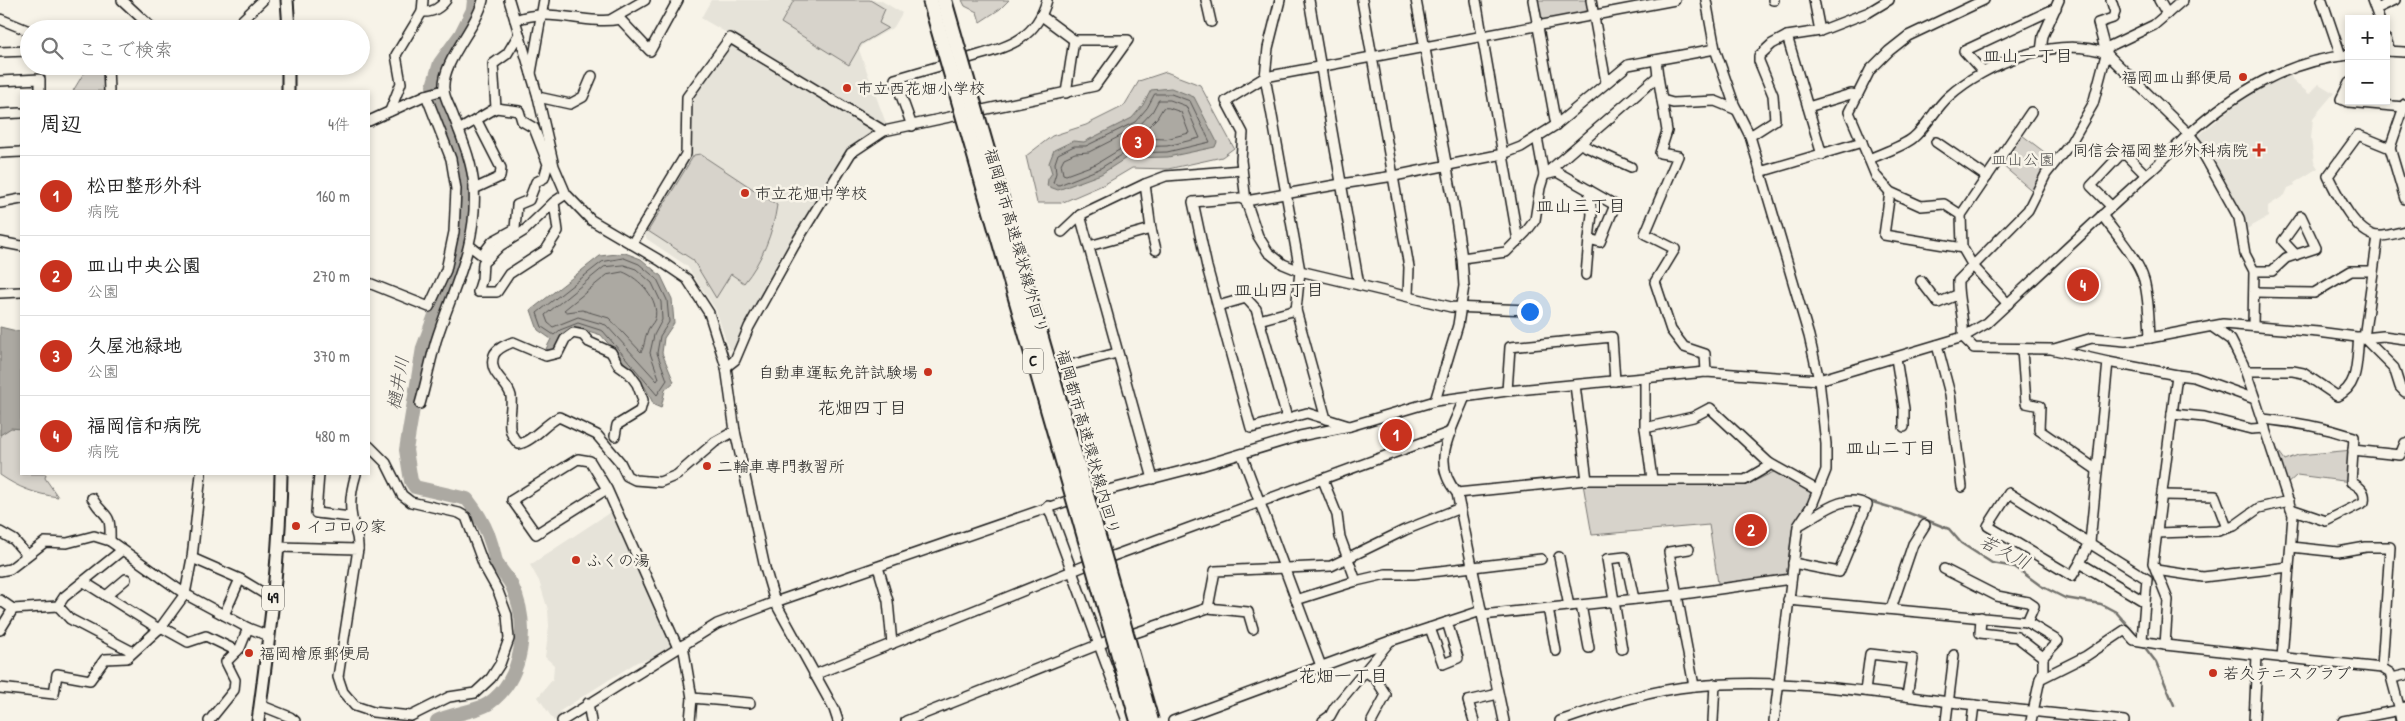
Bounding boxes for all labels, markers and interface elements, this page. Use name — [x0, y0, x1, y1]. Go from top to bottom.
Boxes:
map controls — [2345, 15, 2390, 105]
button: + — [2345, 15, 2390, 60]
search box — [20, 20, 370, 75]
icon: search — [38, 34, 66, 62]
text: ここで検索 — [78, 36, 173, 62]
district label: 皿山一丁目 — [1983, 43, 2073, 68]
button: − — [2345, 60, 2390, 105]
place label: 福岡皿山郵便局 — [2121, 66, 2233, 88]
marker: 福岡皿山郵便局 — [2237, 71, 2249, 83]
place label: 市立西花畑小学校 — [857, 77, 985, 99]
marker: 市立西花畑小学校 — [841, 82, 853, 94]
text: 周辺 — [40, 109, 82, 138]
text: 4件 — [328, 113, 350, 135]
pin: 3 — [1122, 123, 1154, 161]
place label: 同信会福岡整形外科病院 — [2072, 139, 2248, 161]
marker: 同信会福岡整形外科病院 — [2252, 143, 2266, 157]
street label: 福岡都市高速環状線外回り — [980, 146, 1054, 336]
park label: 皿山公園 — [1991, 148, 2055, 170]
text: 松田整形外科 — [87, 172, 201, 198]
place label: 市立花畑中学校 — [755, 182, 867, 204]
text: 1 — [53, 185, 59, 207]
text: 160 m — [316, 185, 350, 207]
marker: 市立花畑中学校 — [739, 187, 751, 199]
district label: 皿山三丁目 — [1536, 193, 1626, 218]
text: 病院 — [87, 200, 119, 222]
text: 皿山中央公園 — [87, 252, 201, 278]
text: 2 — [52, 265, 60, 287]
text: 270 m — [313, 265, 350, 287]
pin: 4 — [2067, 266, 2099, 304]
district label: 皿山四丁目 — [1234, 277, 1324, 302]
text: 公園 — [87, 280, 119, 302]
your location — [1517, 299, 1543, 325]
text: 久屋池緑地 — [87, 332, 182, 358]
text: 3 — [52, 345, 60, 367]
text: 370 m — [313, 345, 350, 367]
street label: 福岡都市高速環状線内回り — [1052, 347, 1126, 537]
road number: C — [1023, 348, 1043, 374]
water label: 樋井川 — [381, 354, 415, 412]
text: 公園 — [87, 360, 119, 382]
place label: 自動車運転免許試験場 — [758, 361, 918, 383]
marker: 自動車運転免許試験場 — [922, 366, 934, 378]
district label: 花畑四丁目 — [817, 395, 907, 420]
text: 福岡信和病院 — [87, 412, 201, 438]
pin: 1 — [1380, 416, 1412, 454]
text: 4 — [53, 425, 59, 447]
text: 480 m — [315, 425, 350, 447]
district label: 皿山二丁目 — [1846, 435, 1936, 460]
text: 病院 — [87, 440, 119, 462]
place label: 二輪車専門教習所 — [717, 455, 845, 477]
marker: 二輪車専門教習所 — [701, 460, 713, 472]
pin: 2 — [1735, 511, 1767, 549]
place label: イコロの家 — [306, 515, 386, 537]
marker: イコロの家 — [290, 520, 302, 532]
water label: 若久川 — [1975, 528, 2035, 575]
place label: ふくの湯 — [586, 549, 650, 571]
marker: ふくの湯 — [570, 554, 582, 566]
road number: 49 — [262, 586, 284, 610]
place label: 福岡檜原郵便局 — [259, 642, 371, 664]
marker: 福岡檜原郵便局 — [243, 647, 255, 659]
place label: 若久テニスクラブ — [2223, 662, 2351, 684]
district label: 花畑一丁目 — [1298, 663, 1388, 688]
marker: 若久テニスクラブ — [2207, 667, 2219, 679]

